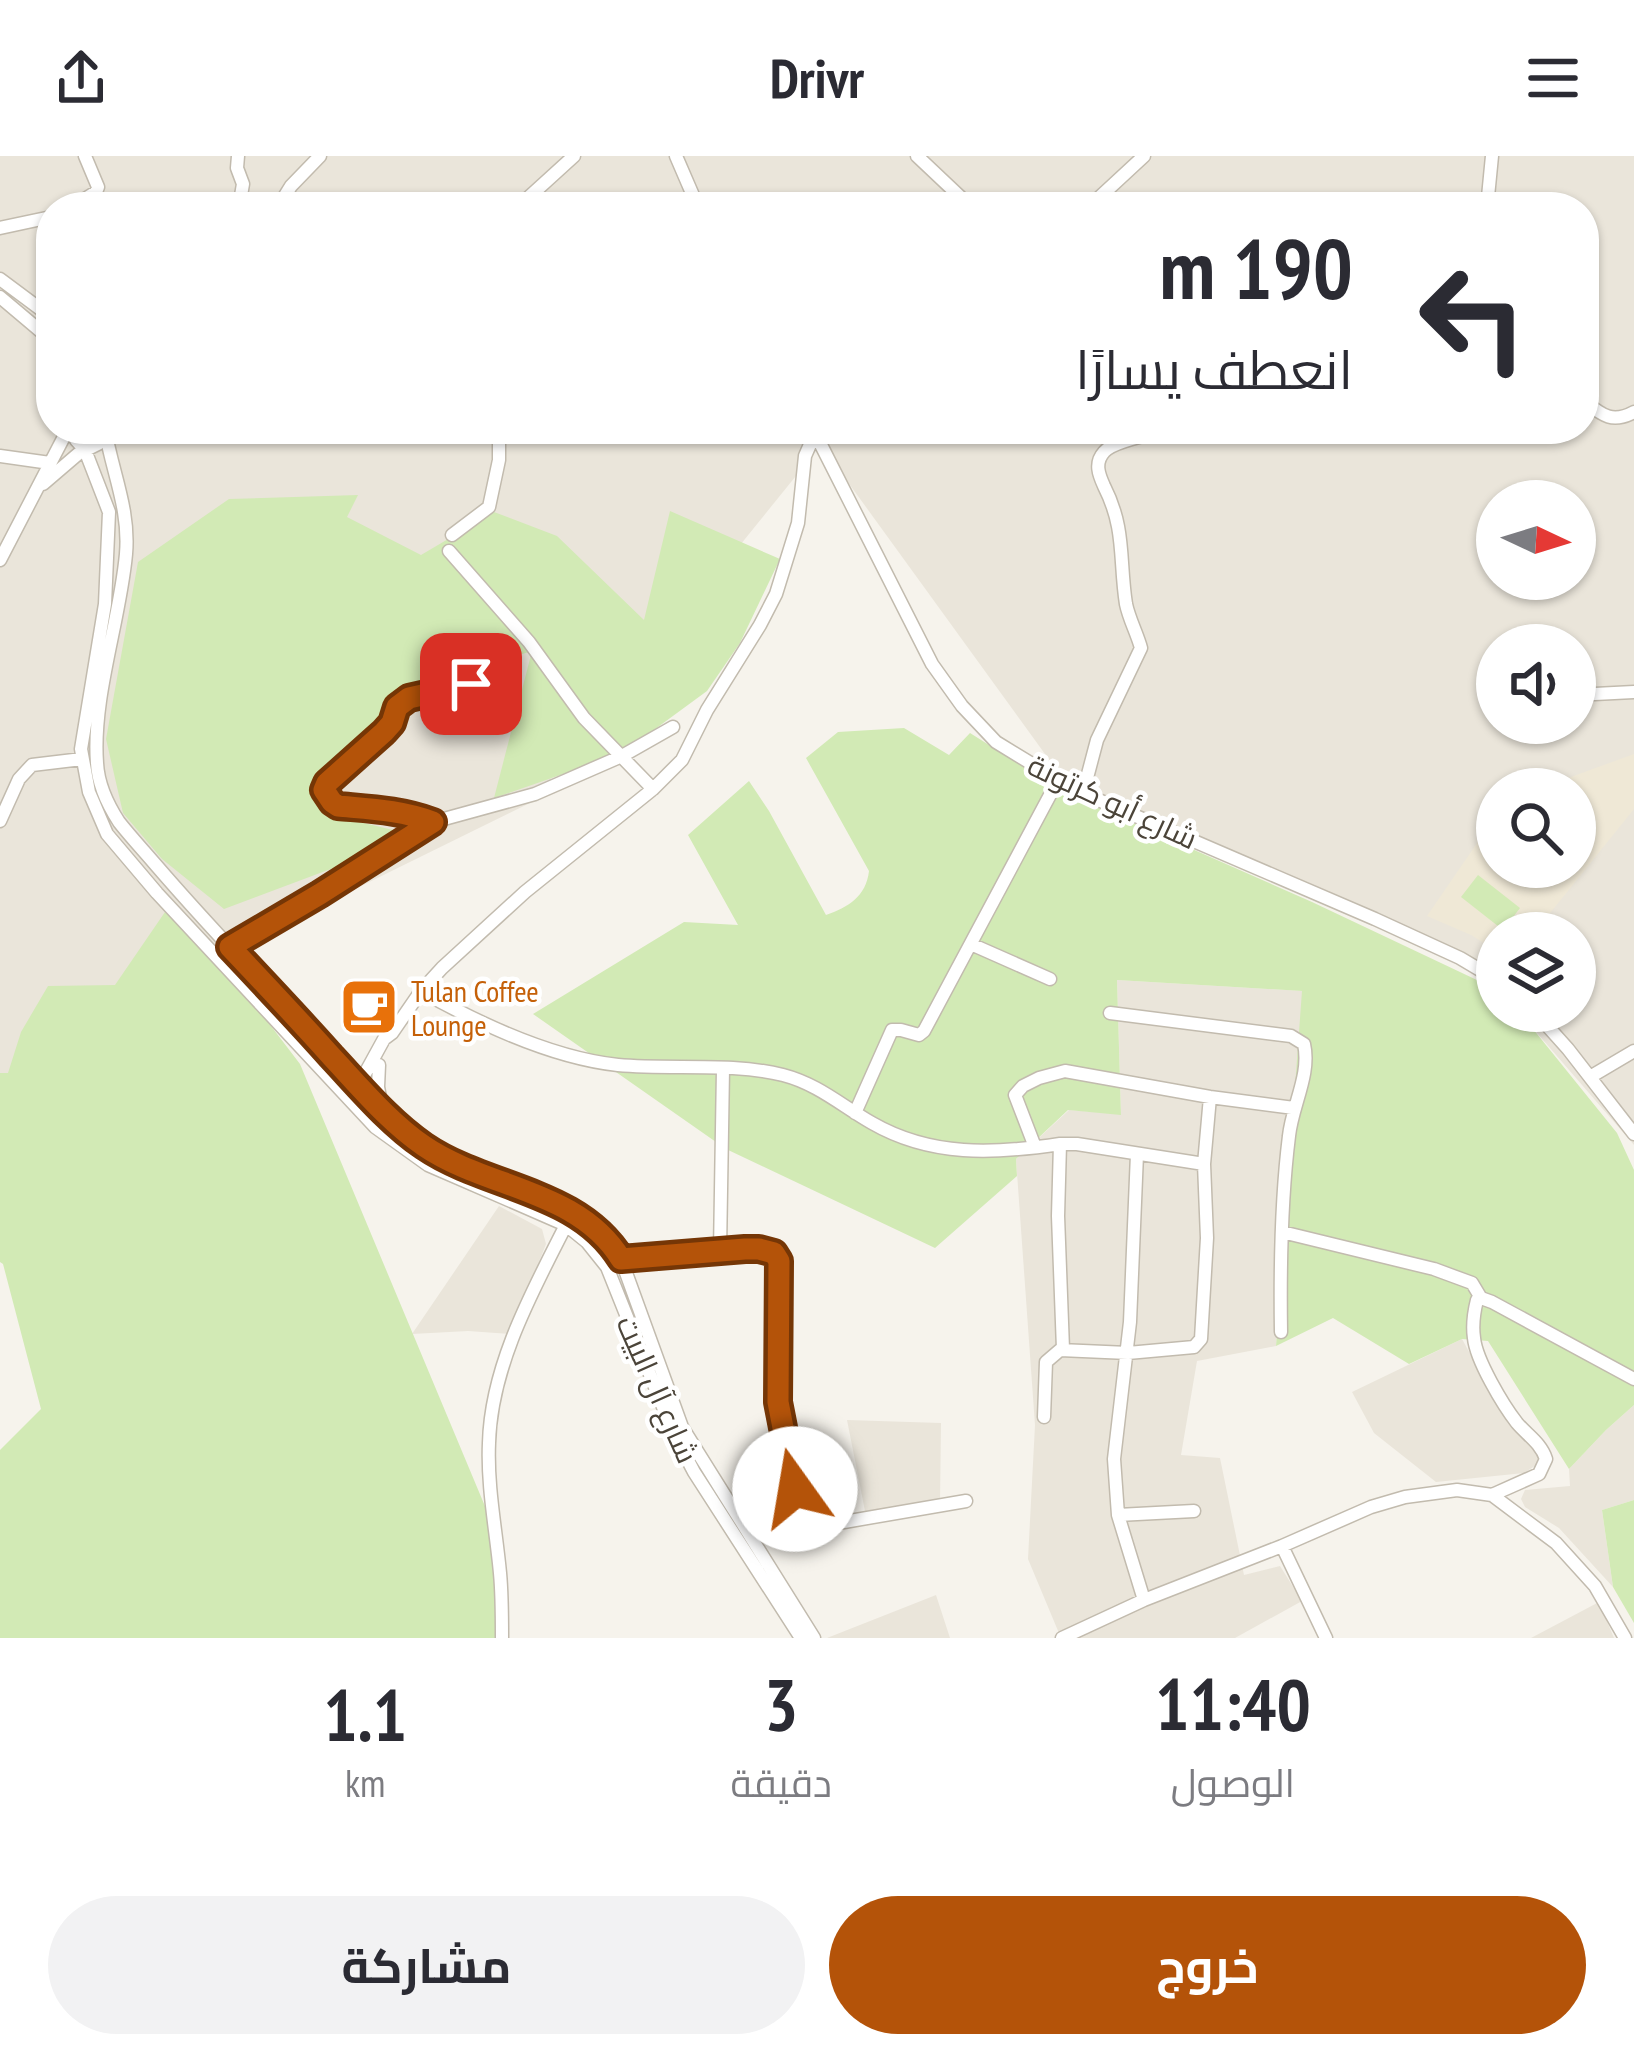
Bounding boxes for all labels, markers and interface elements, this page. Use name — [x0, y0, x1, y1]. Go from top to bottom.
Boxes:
text: Drivr — [770, 43, 864, 113]
icon: share — [48, 45, 114, 111]
icon: menu — [1520, 45, 1586, 111]
text: 190 m — [1160, 213, 1353, 322]
icon: left — [1395, 240, 1551, 396]
text: انعطف يسارًا — [1075, 334, 1353, 404]
north arrow — [1476, 480, 1596, 600]
map controls — [1476, 480, 1596, 1032]
button: sound — [1476, 624, 1596, 744]
pin — [420, 633, 522, 735]
icon: arrive — [438, 651, 504, 717]
street label: شارع أبو كرتونة — [1021, 745, 1204, 859]
button: search — [1476, 768, 1596, 888]
button: layers — [1476, 912, 1596, 1032]
place label: Tulan Coffee Lounge — [411, 971, 539, 1044]
cafe icon: Tulan Coffee Lounge — [338, 976, 400, 1038]
street label: شارع آل البيت — [606, 1309, 708, 1470]
position arrow — [732, 1426, 858, 1552]
text: 3 — [764, 1657, 798, 1750]
text: 11:40 — [1155, 1657, 1311, 1750]
text: 1.1 — [323, 1668, 407, 1761]
text: km — [345, 1757, 385, 1808]
text: دقيقة — [730, 1757, 832, 1808]
text: الوصول — [1171, 1757, 1295, 1808]
button: مشاركة — [48, 1896, 805, 2034]
button: خروج — [829, 1896, 1586, 2034]

